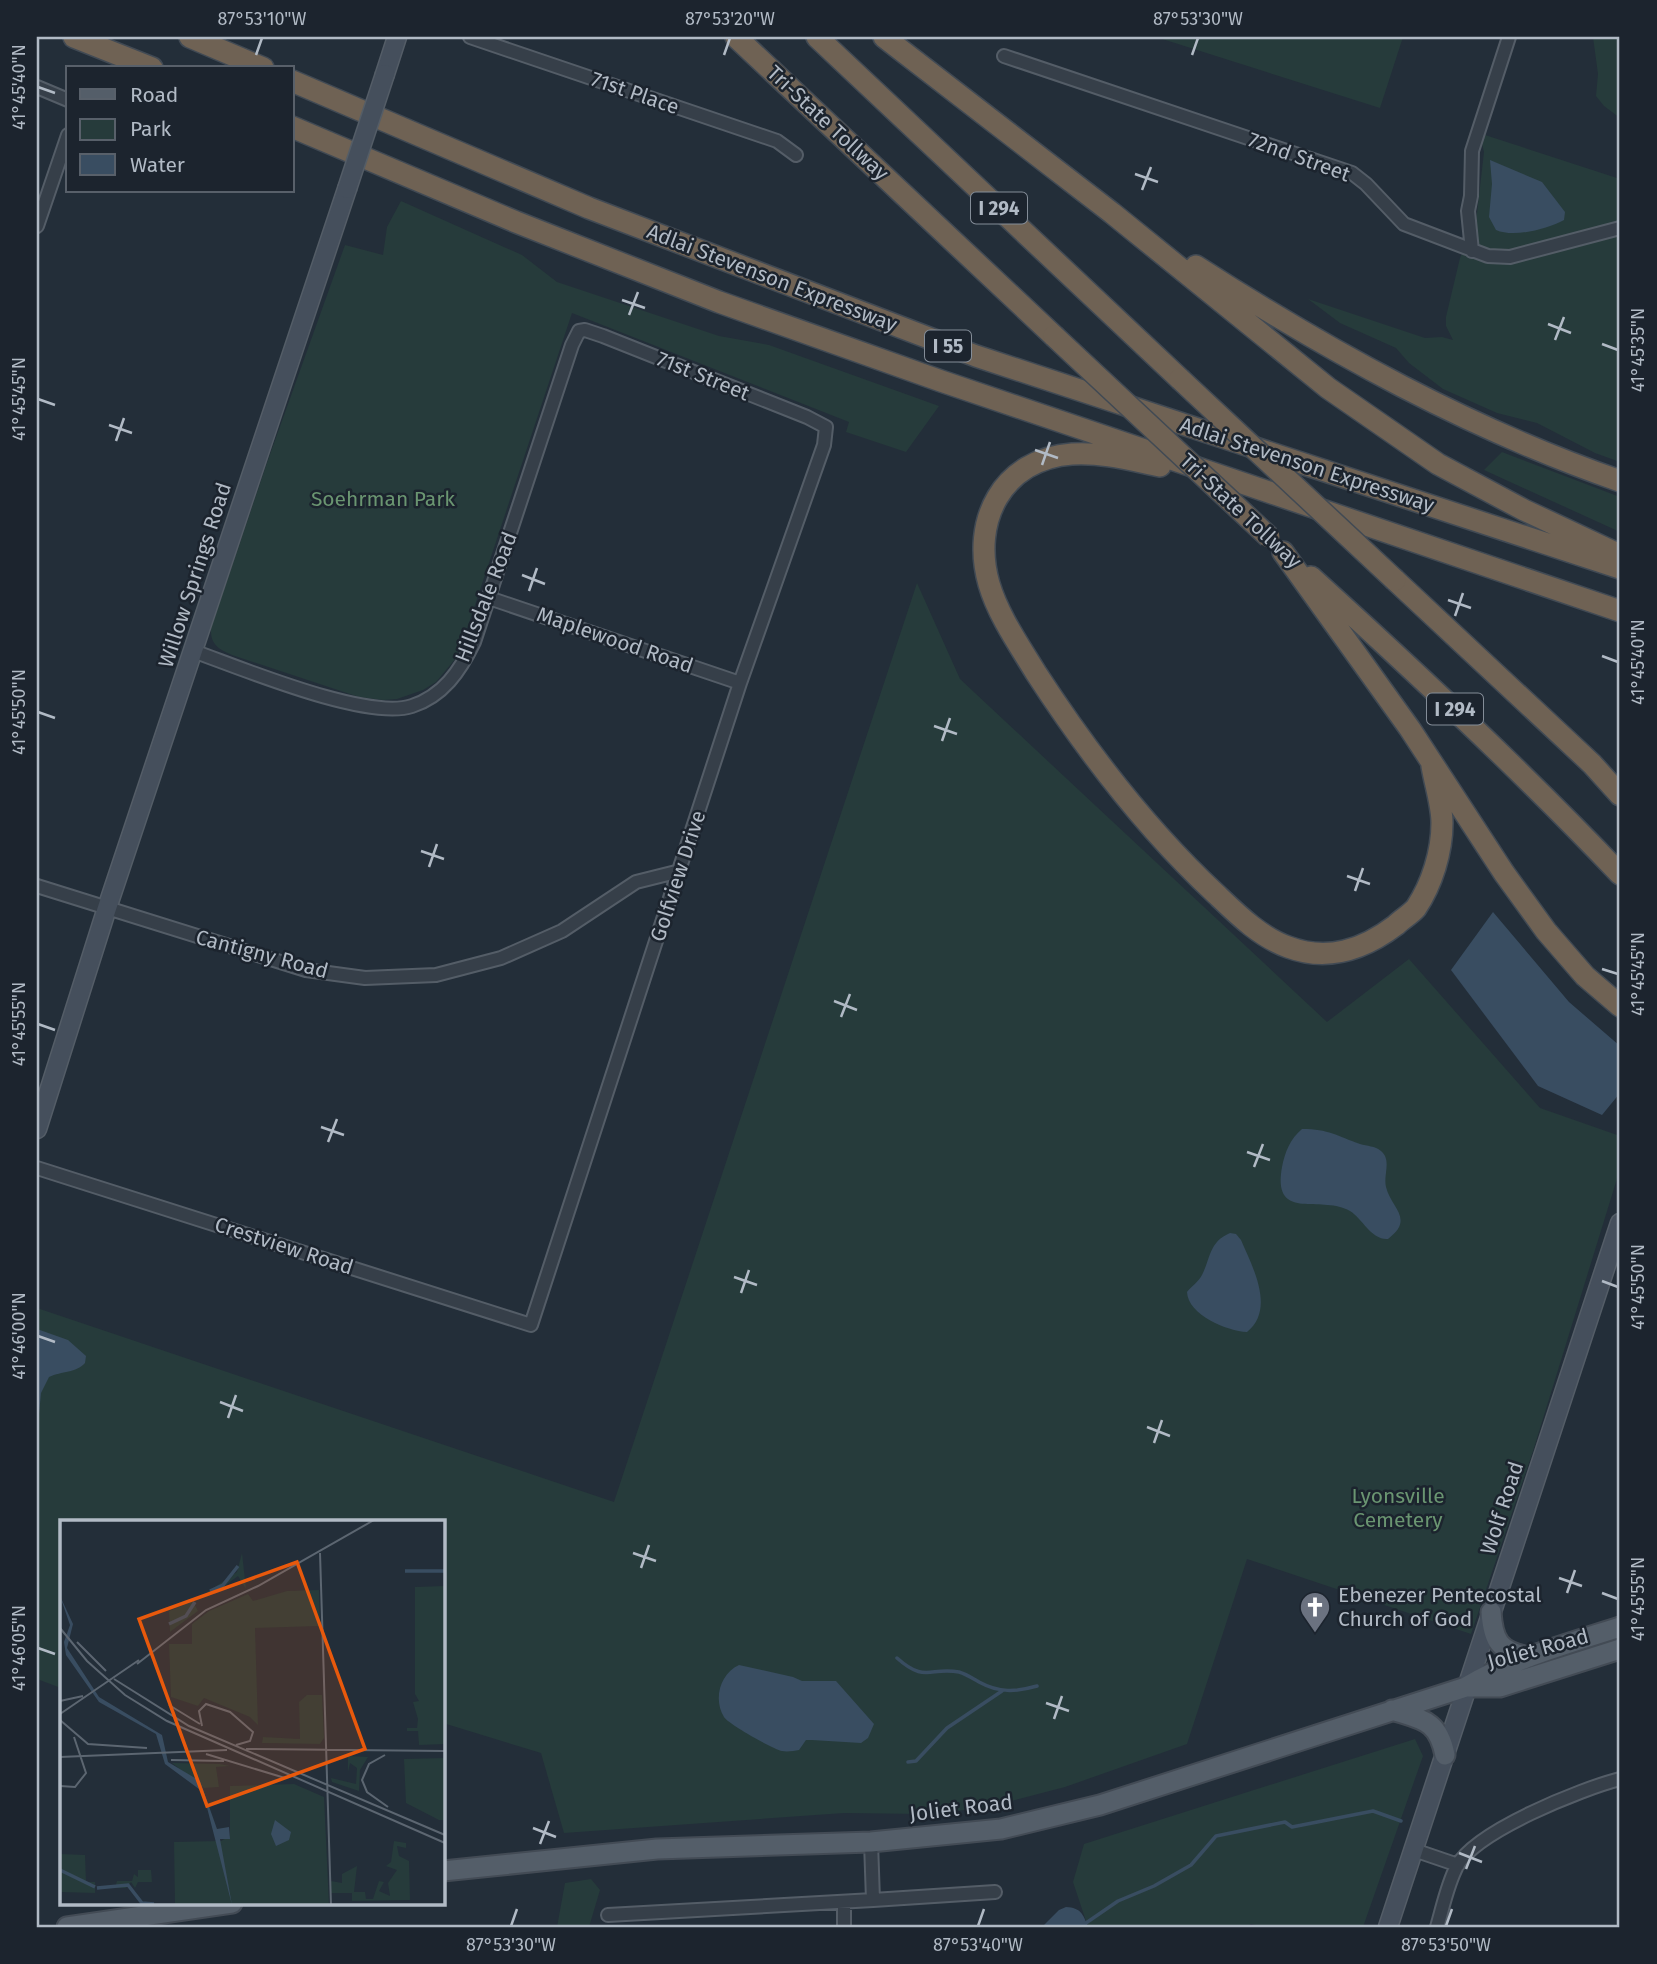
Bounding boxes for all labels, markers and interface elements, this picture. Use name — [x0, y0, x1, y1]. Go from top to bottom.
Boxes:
text: 87°53'10"W — [218, 8, 307, 30]
text: 87°53'20"W — [685, 8, 775, 30]
text: 87°53'30"W — [1153, 8, 1243, 30]
text: 41°45'40"N — [8, 44, 30, 130]
street label: Tri-State Tollway — [762, 60, 895, 186]
legend — [66, 66, 294, 192]
street label: 71st Place — [587, 66, 683, 120]
text: Road — [130, 82, 178, 108]
text: Park — [130, 116, 172, 142]
street label: 72nd Street — [1244, 127, 1354, 188]
text: Water — [130, 152, 185, 178]
road number: I 294 — [971, 192, 1027, 224]
street label: Adlai Stevenson Expressway — [643, 218, 901, 338]
text: 41°45'35"N — [1627, 308, 1649, 392]
road number: I 55 — [925, 330, 971, 362]
street label: 71st Street — [653, 346, 754, 407]
text: 41°45'45"N — [8, 357, 30, 441]
street label: Adlai Stevenson Expressway — [1177, 412, 1438, 519]
street label: Tri-State Tollway — [1175, 448, 1308, 574]
street label: Willow Springs Road — [153, 479, 237, 671]
park label: Soehrman Park — [311, 486, 455, 512]
street label: Hillsdale Road — [449, 528, 523, 666]
street label: Maplewood Road — [533, 601, 697, 679]
text: 41°45'40"N — [1627, 619, 1649, 705]
text: 41°45'50"N — [8, 669, 30, 755]
road number: I 294 — [1427, 694, 1483, 724]
street label: Golfview Drive — [645, 807, 711, 945]
street label: Cantigny Road — [193, 924, 331, 984]
text: 41°45'45"N — [1627, 932, 1649, 1016]
text: 41°45'55"N — [8, 982, 30, 1066]
street label: Crestview Road — [211, 1211, 357, 1281]
text: 41°45'50"N — [1627, 1244, 1649, 1330]
text: 41°46'00"N — [8, 1292, 30, 1380]
street label: Wolf Road — [1475, 1458, 1529, 1558]
park label: Lyonsville Cemetery — [1351, 1483, 1445, 1533]
inset map — [60, 1520, 444, 1904]
text: 41°45'55"N — [1627, 1557, 1649, 1641]
place label: Ebenezer Pentecostal Church of God — [1338, 1582, 1541, 1632]
church icon: Ebenezer Pentecostal Church of God — [1298, 1590, 1332, 1634]
text: 41°46'05"N — [8, 1605, 30, 1691]
street label: Joliet Road — [1485, 1623, 1591, 1675]
street label: Joliet Road — [908, 1789, 1014, 1827]
text: 87°53'30"W — [466, 1934, 556, 1956]
text: 87°53'40"W — [933, 1934, 1023, 1956]
text: 87°53'50"W — [1401, 1934, 1491, 1956]

